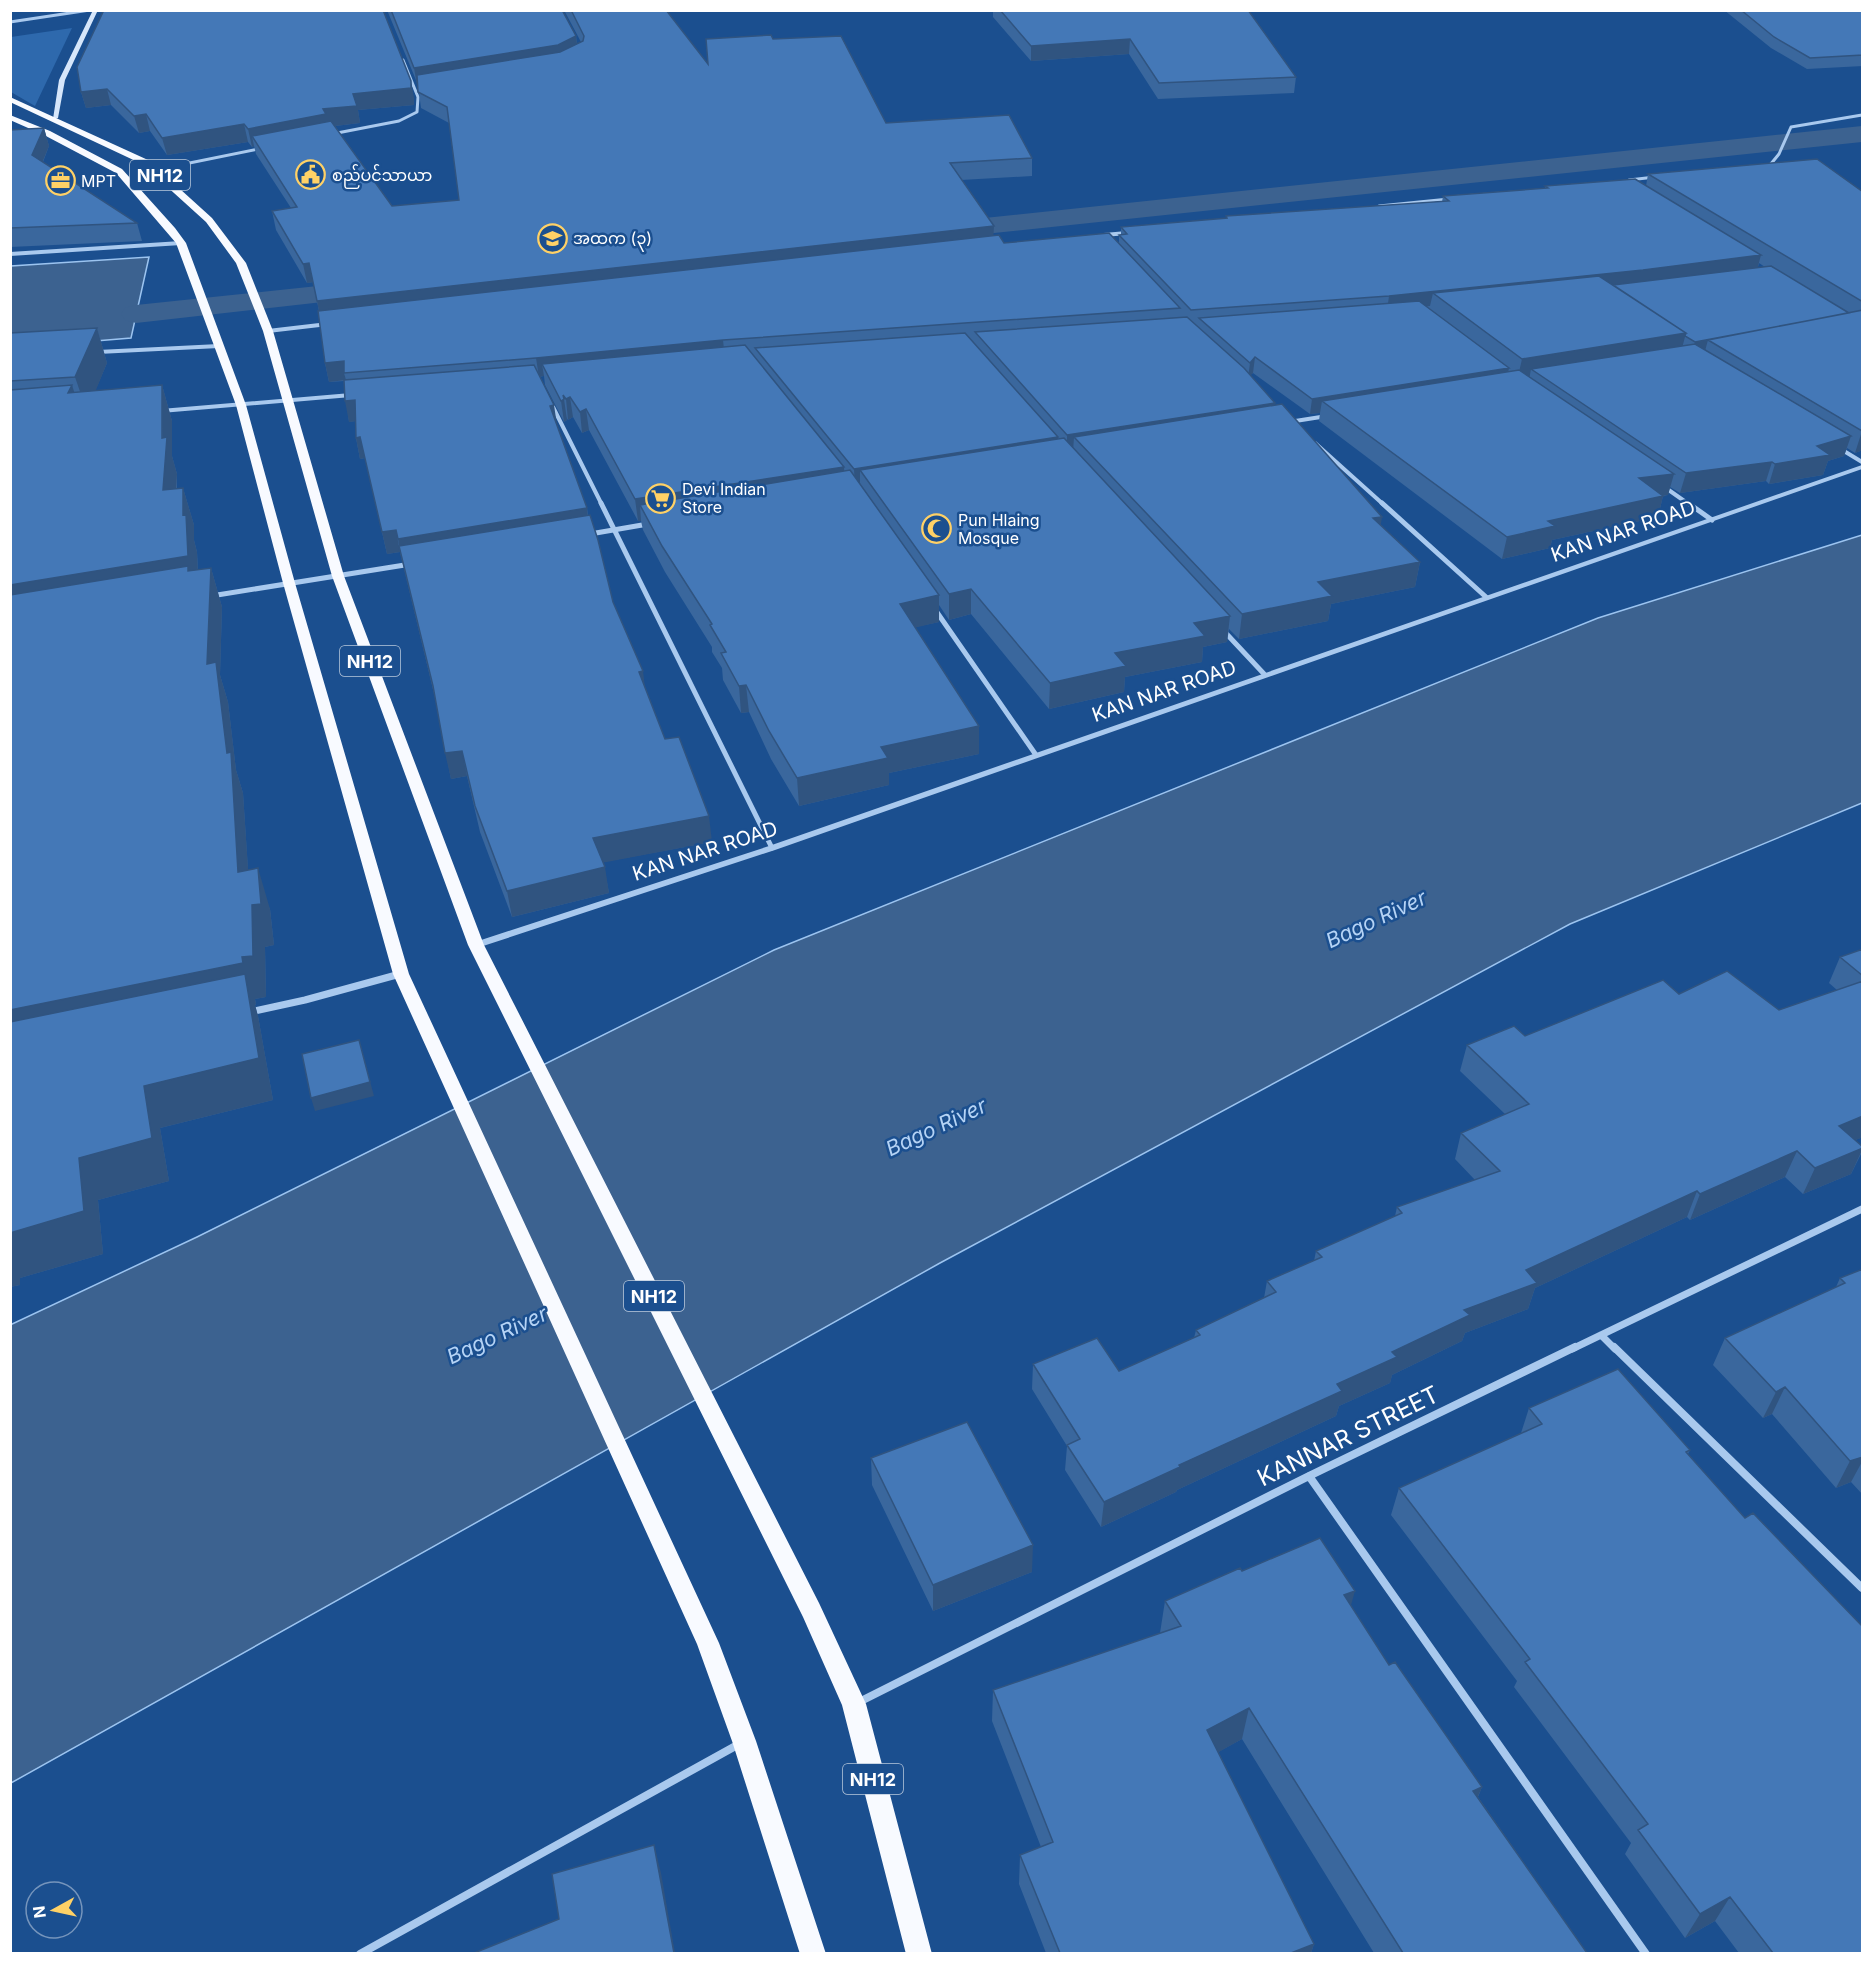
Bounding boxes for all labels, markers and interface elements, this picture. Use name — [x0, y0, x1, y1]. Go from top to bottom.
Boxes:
public building icon: စည်ပင်သာယာ — [295, 159, 327, 191]
road number: NH12 — [130, 160, 190, 190]
place label: စည်ပင်သာယာ — [332, 164, 432, 189]
office icon: MPT — [44, 165, 76, 197]
place label: MPT — [81, 171, 116, 191]
school or university icon: အထက (၃) — [536, 222, 568, 254]
place label: အထက (၃) — [573, 228, 652, 252]
place label: Devi Indian Store — [682, 479, 766, 517]
supermarket icon: Devi Indian Store — [645, 482, 677, 514]
street label: KAN NAR ROAD — [1548, 495, 1698, 567]
place label: Pun Hlaing Mosque — [958, 510, 1040, 548]
mosque icon: Pun Hlaing Mosque — [921, 513, 953, 545]
road number: NH12 — [340, 646, 400, 676]
street label: KAN NAR ROAD — [1089, 655, 1239, 727]
street label: KAN NAR ROAD — [629, 816, 781, 886]
water label: Bago River — [1322, 884, 1431, 953]
water label: Bago River — [882, 1092, 991, 1161]
road number: NH12 — [624, 1281, 684, 1311]
water label: Bago River — [443, 1300, 552, 1369]
street label: KANNAR STREET — [1253, 1380, 1443, 1492]
road number: NH12 — [843, 1764, 903, 1794]
north arrow — [24, 1880, 84, 1940]
text: N — [28, 1905, 50, 1920]

